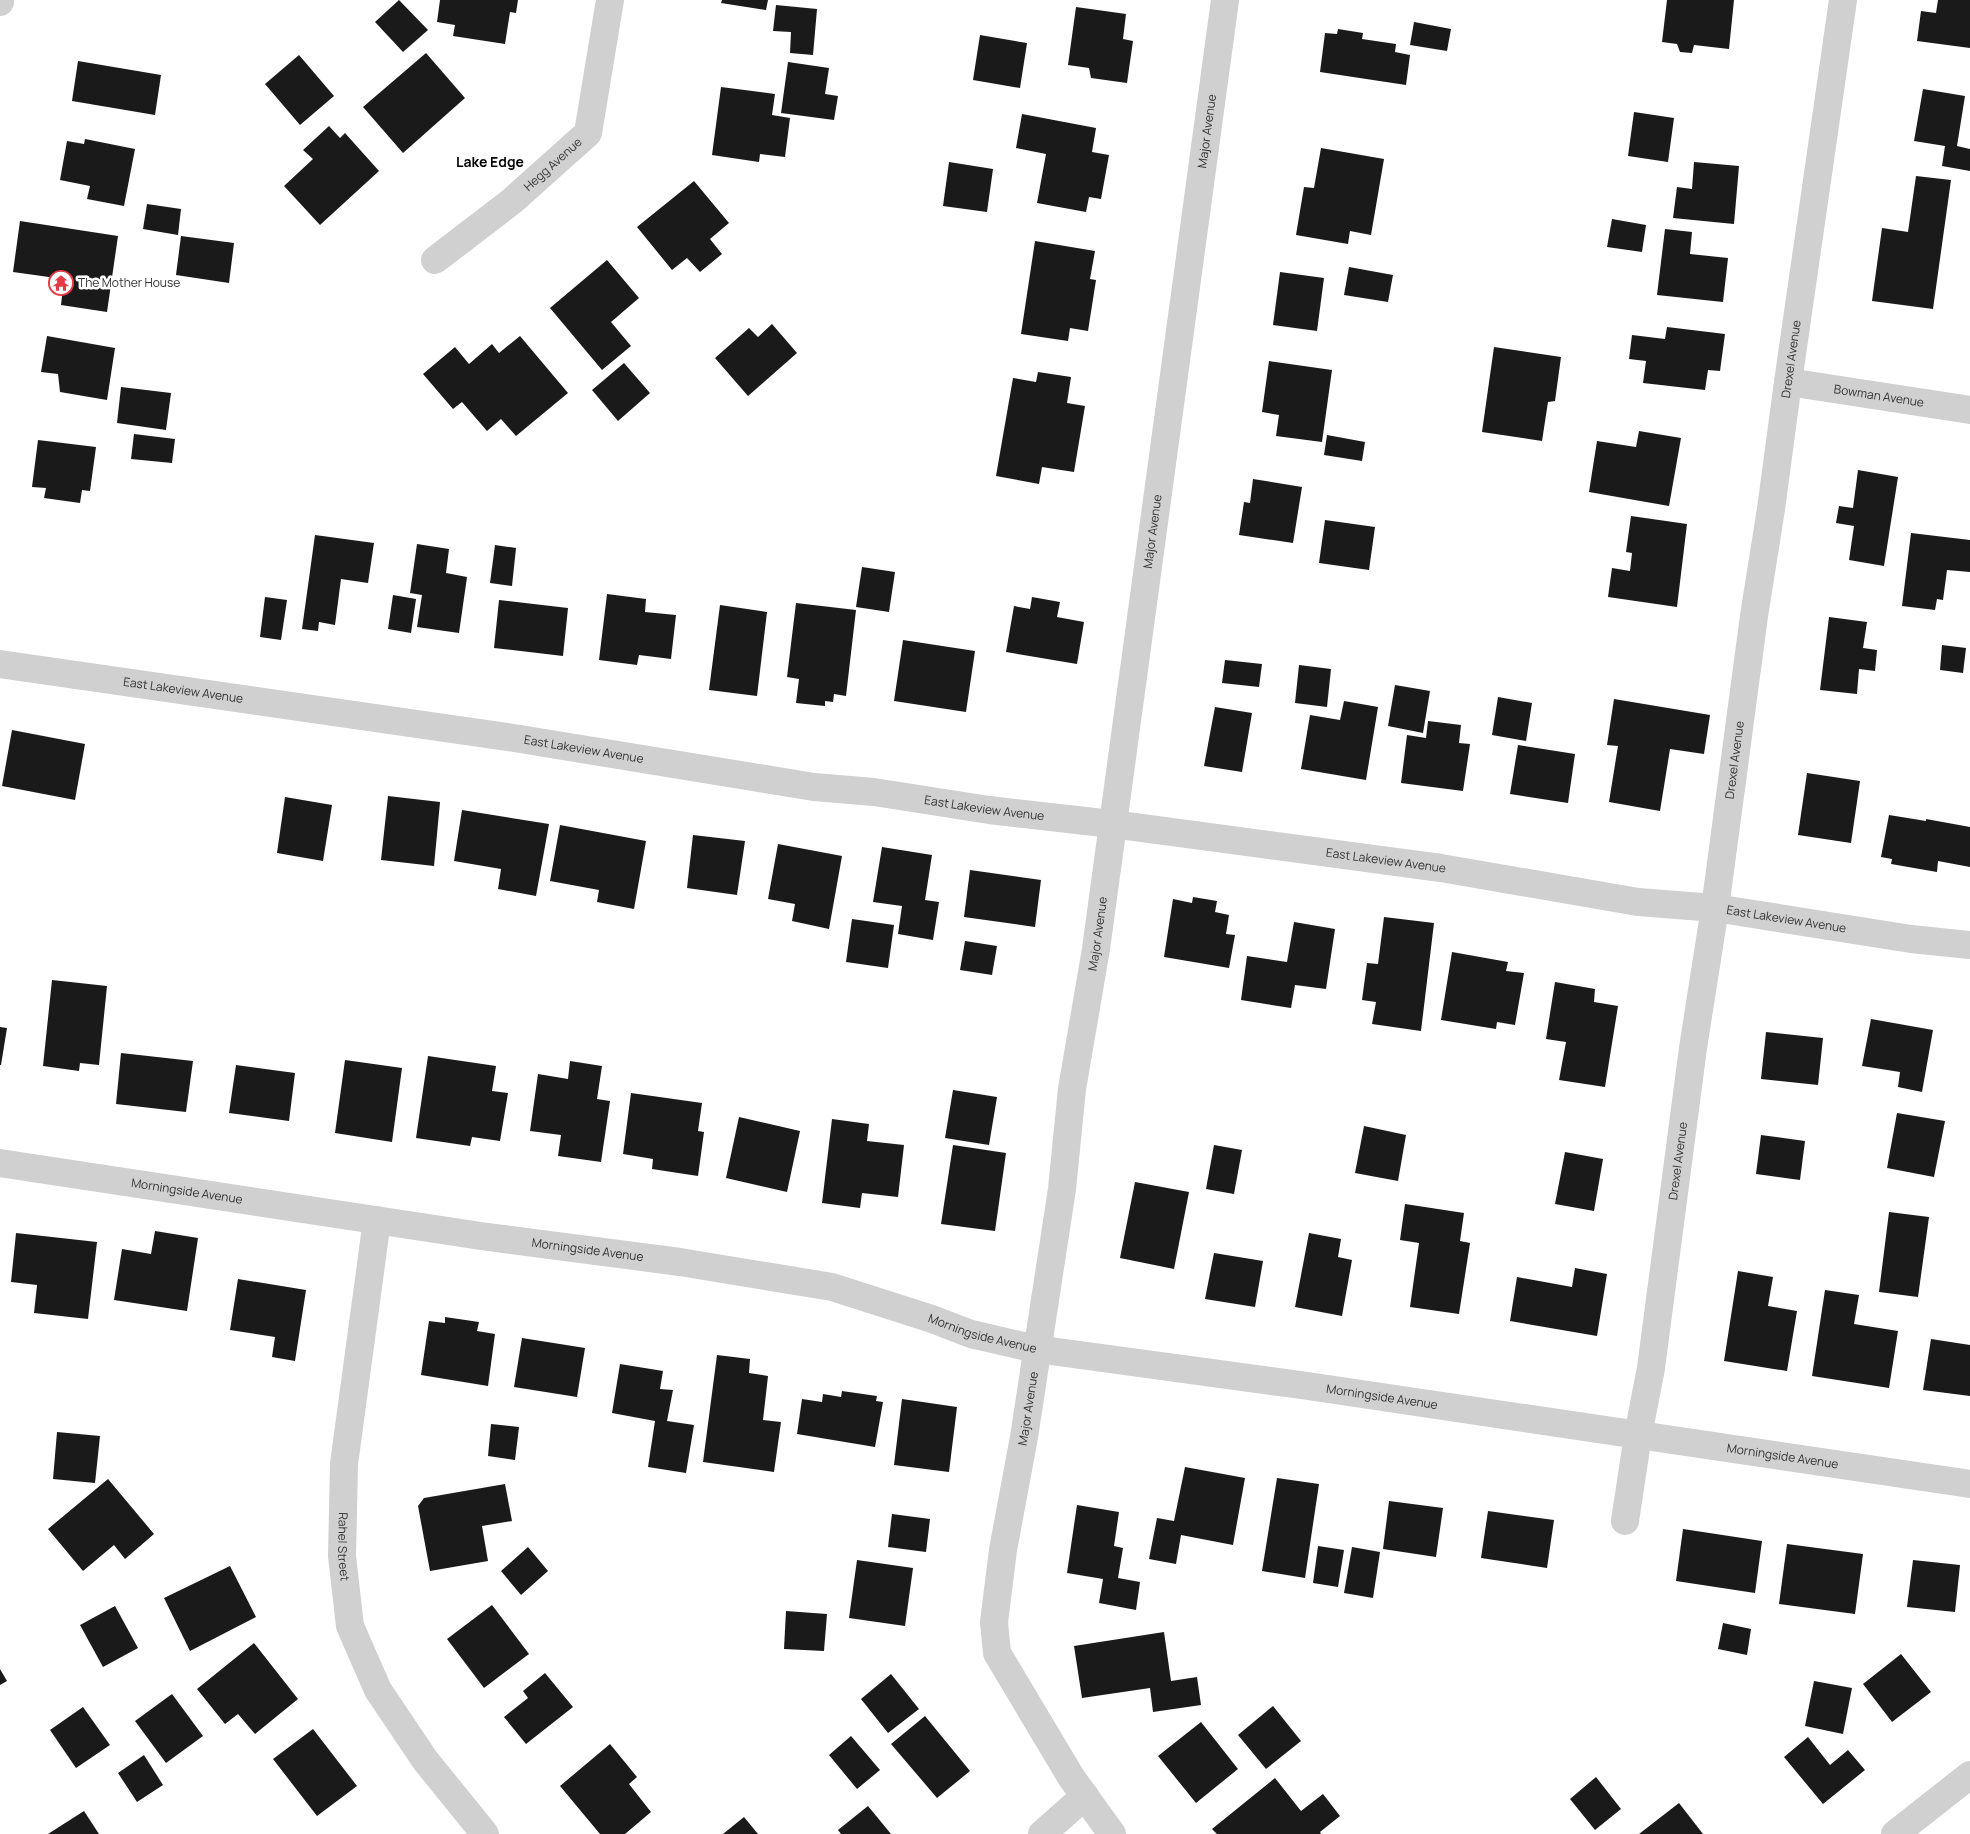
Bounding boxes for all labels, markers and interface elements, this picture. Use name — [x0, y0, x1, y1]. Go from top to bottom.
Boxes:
street label: Major Avenue — [1193, 93, 1220, 169]
street label: Hegg Avenue — [520, 133, 586, 195]
district label: Lake Edge — [456, 152, 524, 171]
temple icon: The Mother House — [48, 270, 74, 296]
place label: The Mother House — [78, 274, 180, 291]
street label: Drexel Avenue — [1777, 319, 1805, 399]
street label: Bowman Avenue — [1833, 380, 1925, 411]
street label: Major Avenue — [1139, 493, 1166, 570]
street label: East Lakeview Avenue — [122, 673, 244, 707]
street label: Drexel Avenue — [1721, 720, 1748, 800]
street label: East Lakeview Avenue — [523, 731, 645, 767]
street label: East Lakeview Avenue — [923, 791, 1045, 824]
street label: East Lakeview Avenue — [1325, 844, 1447, 877]
street label: Major Avenue — [1083, 896, 1111, 972]
street label: East Lakeview Avenue — [1725, 901, 1847, 937]
street label: Drexel Avenue — [1664, 1121, 1691, 1201]
street label: Morningside Avenue — [130, 1174, 244, 1208]
street label: Morningside Avenue — [531, 1234, 645, 1265]
street label: Morningside Avenue — [926, 1309, 1039, 1357]
street label: Major Avenue — [1014, 1370, 1042, 1447]
street label: Morningside Avenue — [1325, 1380, 1439, 1413]
street label: Morningside Avenue — [1726, 1439, 1840, 1472]
street label: Rahel Street — [334, 1512, 354, 1582]

